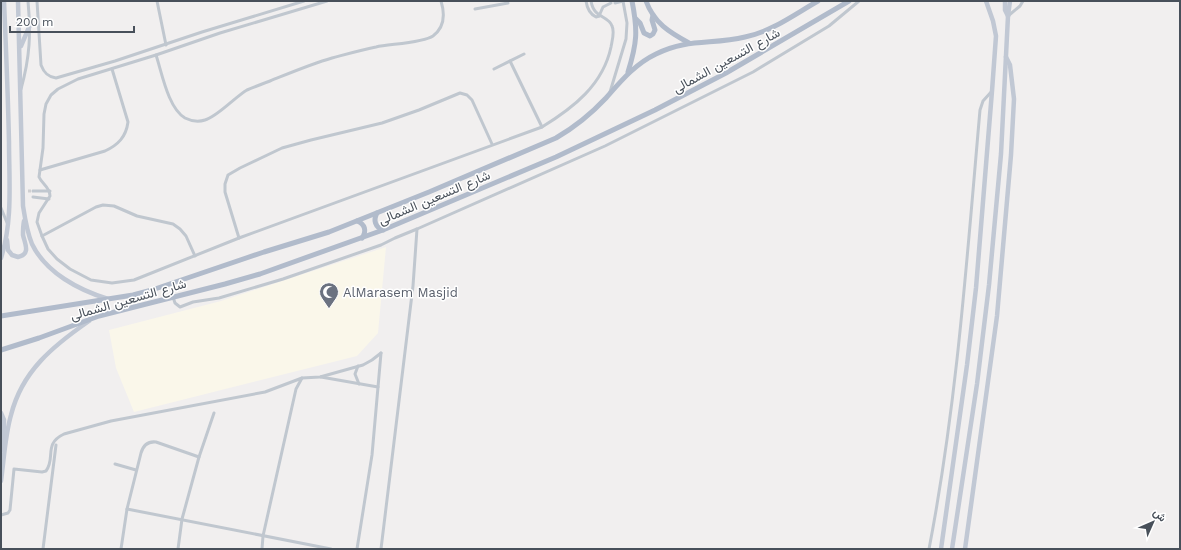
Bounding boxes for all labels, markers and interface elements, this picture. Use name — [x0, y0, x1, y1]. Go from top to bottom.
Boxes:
scale bar — [10, 8, 134, 34]
text: 200 m — [16, 15, 53, 29]
street label: شارع التسعين الشمالى — [670, 25, 783, 98]
street label: شارع التسعين الشمالى — [376, 167, 493, 230]
street label: شارع التسعين الشمالى — [68, 276, 189, 325]
mosque icon: AlMarasem Masjid — [318, 281, 340, 309]
place label: AlMarasem Masjid — [343, 285, 458, 300]
north arrow — [1133, 502, 1173, 542]
text: ش — [1150, 506, 1169, 525]

